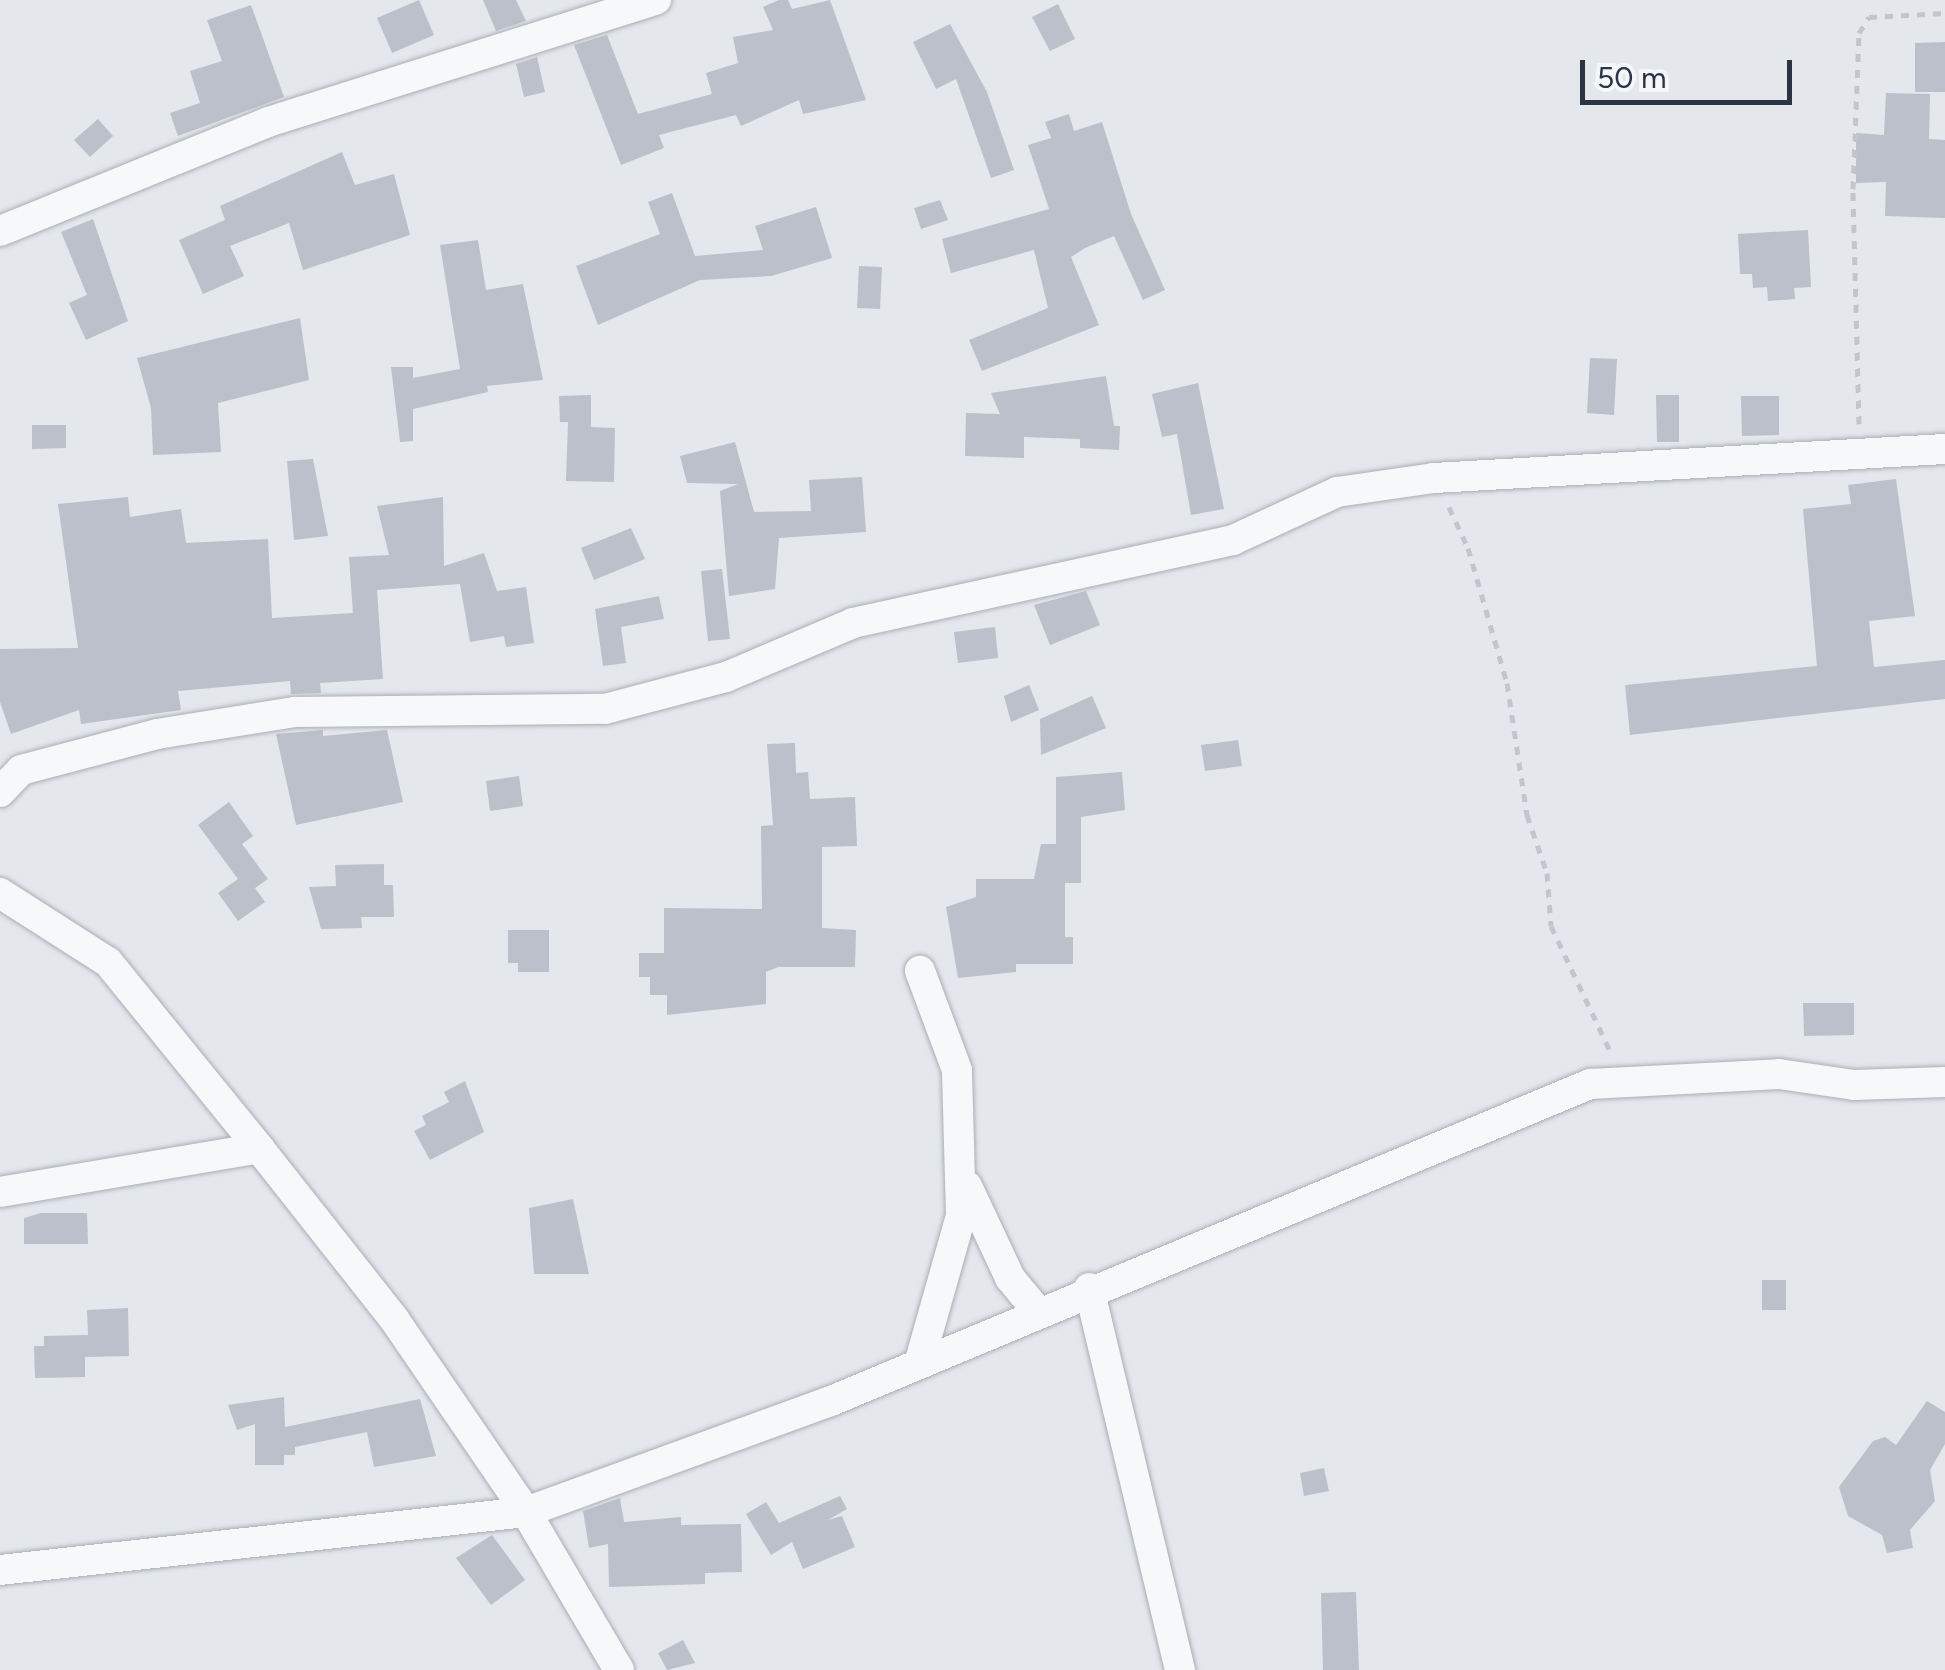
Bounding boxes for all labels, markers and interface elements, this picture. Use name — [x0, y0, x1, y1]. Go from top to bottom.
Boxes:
scale bar — [1585, 40, 1798, 102]
text: 50 m — [1597, 59, 1666, 96]

